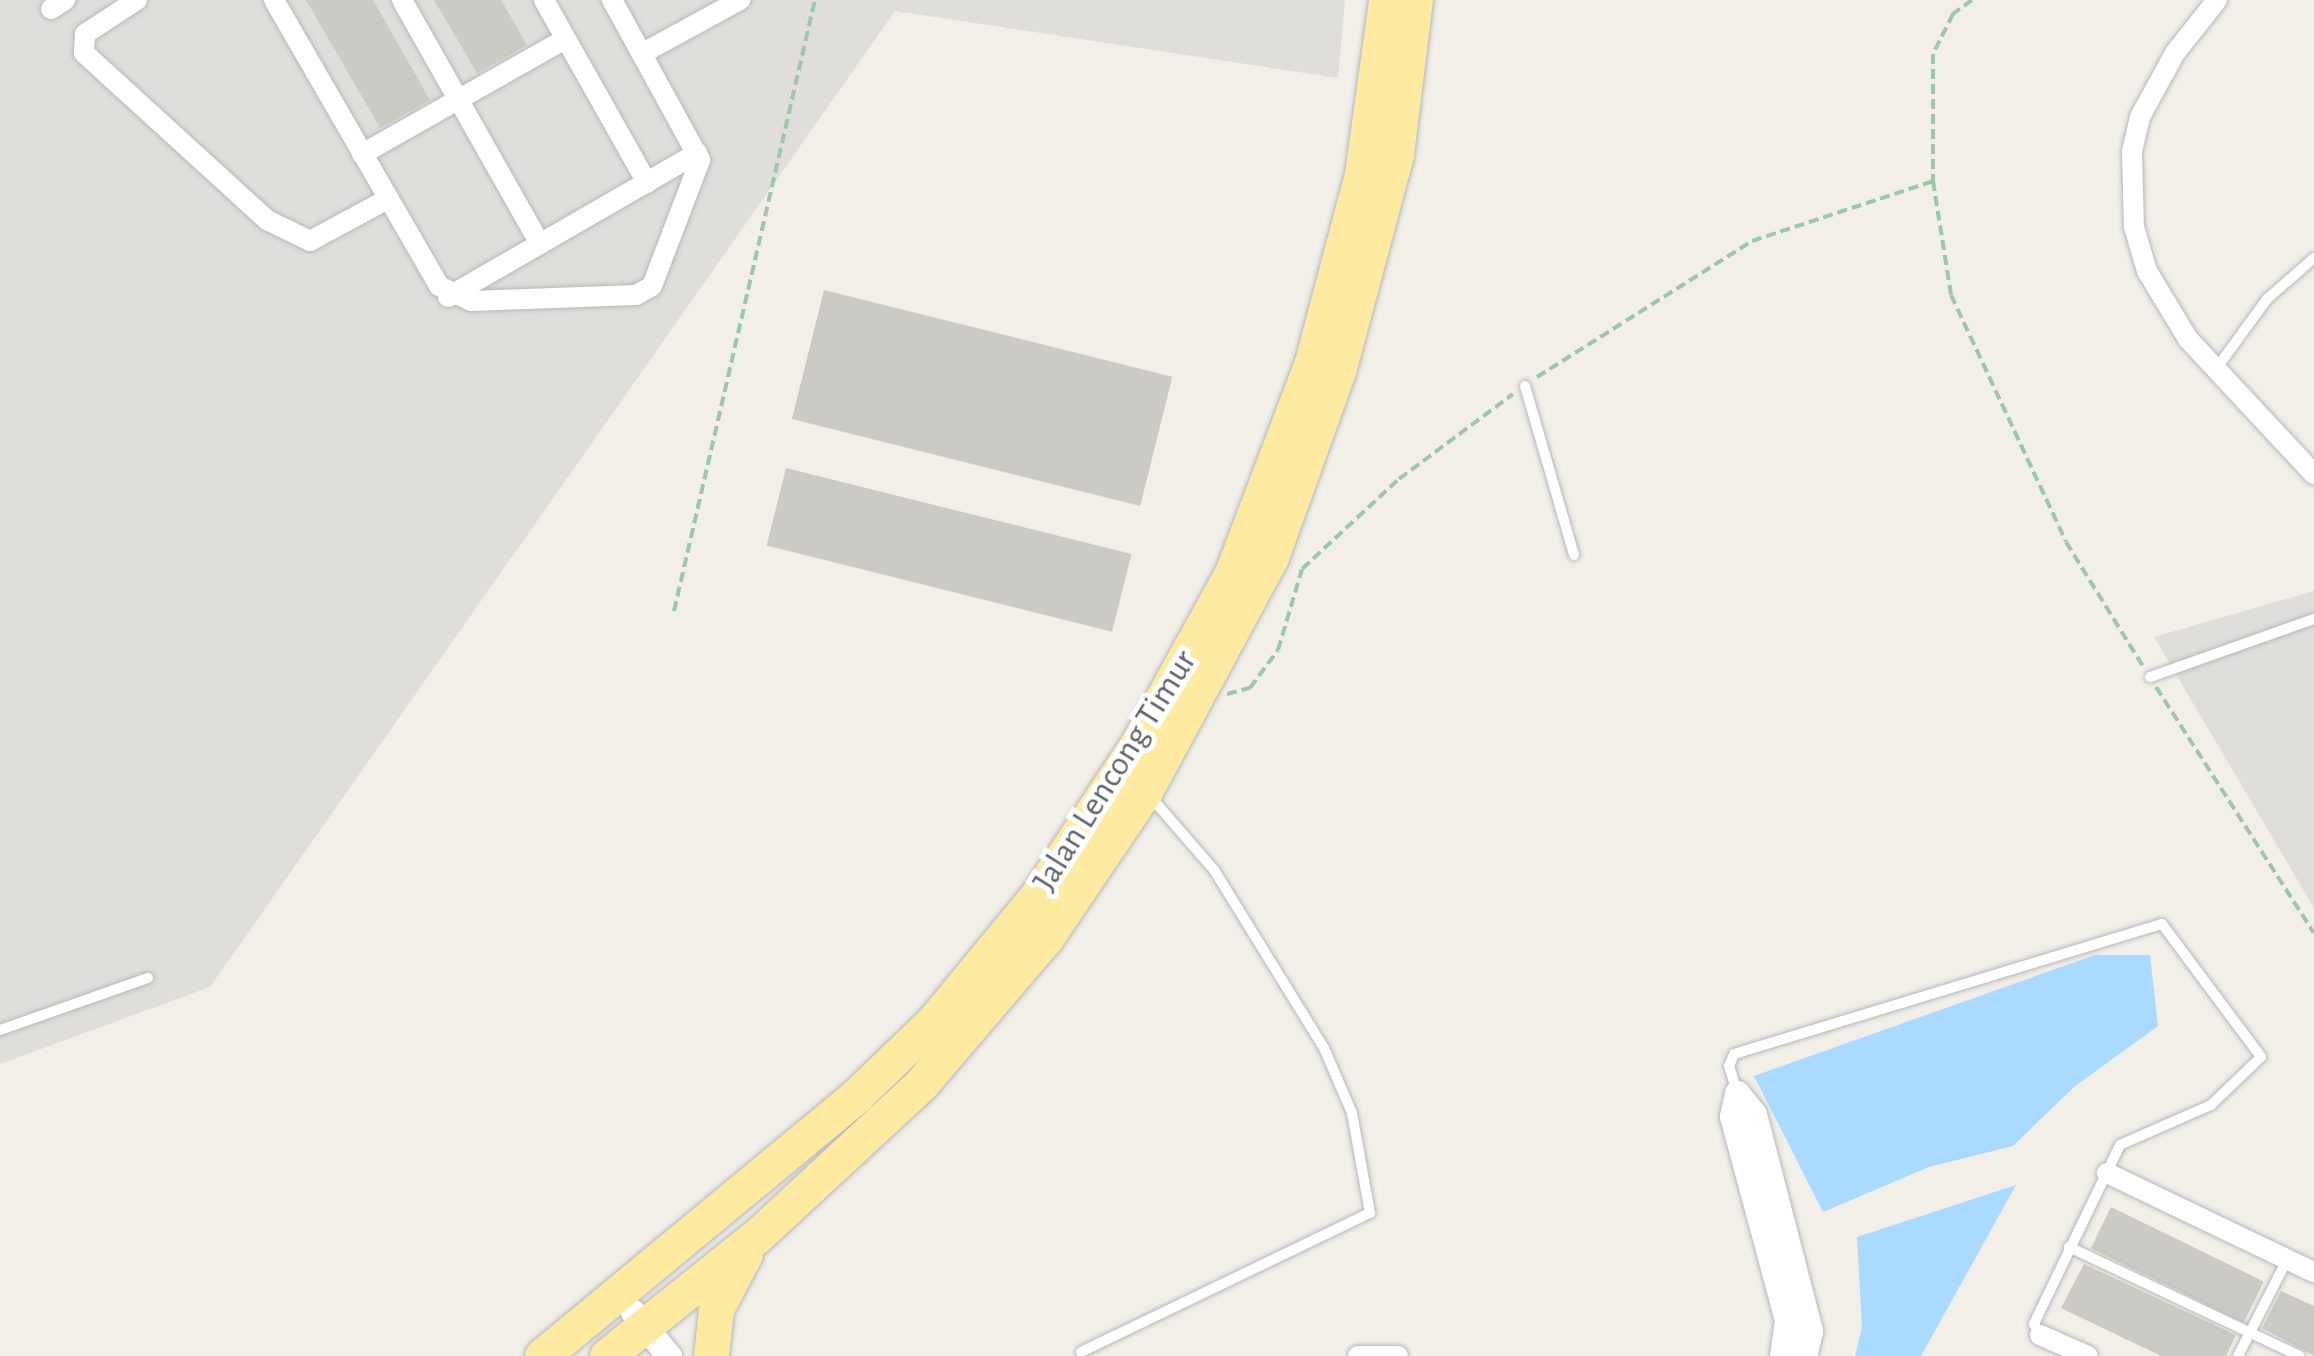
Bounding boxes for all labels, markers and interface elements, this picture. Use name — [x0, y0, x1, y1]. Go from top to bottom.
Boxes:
street label: Jalan Lencong Timur — [1024, 643, 1206, 899]

